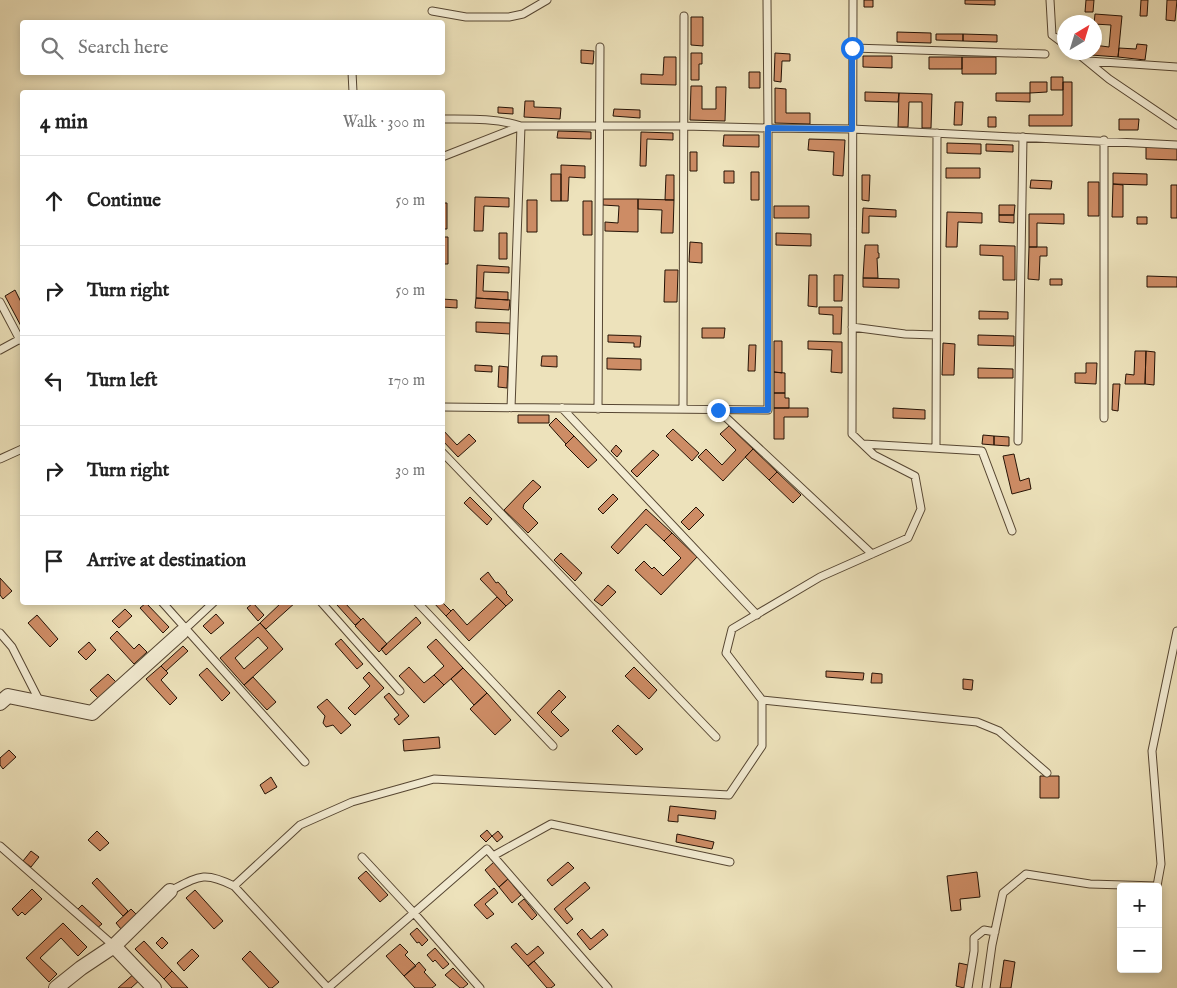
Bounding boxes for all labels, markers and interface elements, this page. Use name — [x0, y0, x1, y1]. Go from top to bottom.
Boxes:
north arrow — [1057, 15, 1102, 60]
search box — [20, 20, 445, 75]
icon: search — [38, 34, 66, 62]
text: Search here — [78, 36, 169, 60]
route start — [841, 37, 864, 60]
text: 4 min — [40, 109, 88, 136]
text: Walk · 300 m — [343, 113, 425, 133]
icon: ahead — [40, 187, 68, 215]
text: Continue — [87, 189, 161, 213]
text: 50 m — [396, 191, 425, 211]
icon: right — [40, 277, 68, 305]
text: Turn right — [87, 279, 169, 303]
text: 50 m — [396, 281, 425, 301]
icon: left — [40, 367, 68, 395]
text: Turn left — [87, 369, 158, 393]
text: 170 m — [388, 371, 425, 391]
route end — [707, 399, 730, 422]
icon: right — [40, 457, 68, 485]
text: Turn right — [87, 459, 169, 483]
text: 30 m — [395, 461, 425, 481]
icon: arrive — [40, 547, 68, 575]
text: Arrive at destination — [87, 549, 246, 573]
map controls — [1117, 883, 1162, 973]
button: + — [1117, 883, 1162, 928]
button: − — [1117, 928, 1162, 973]

